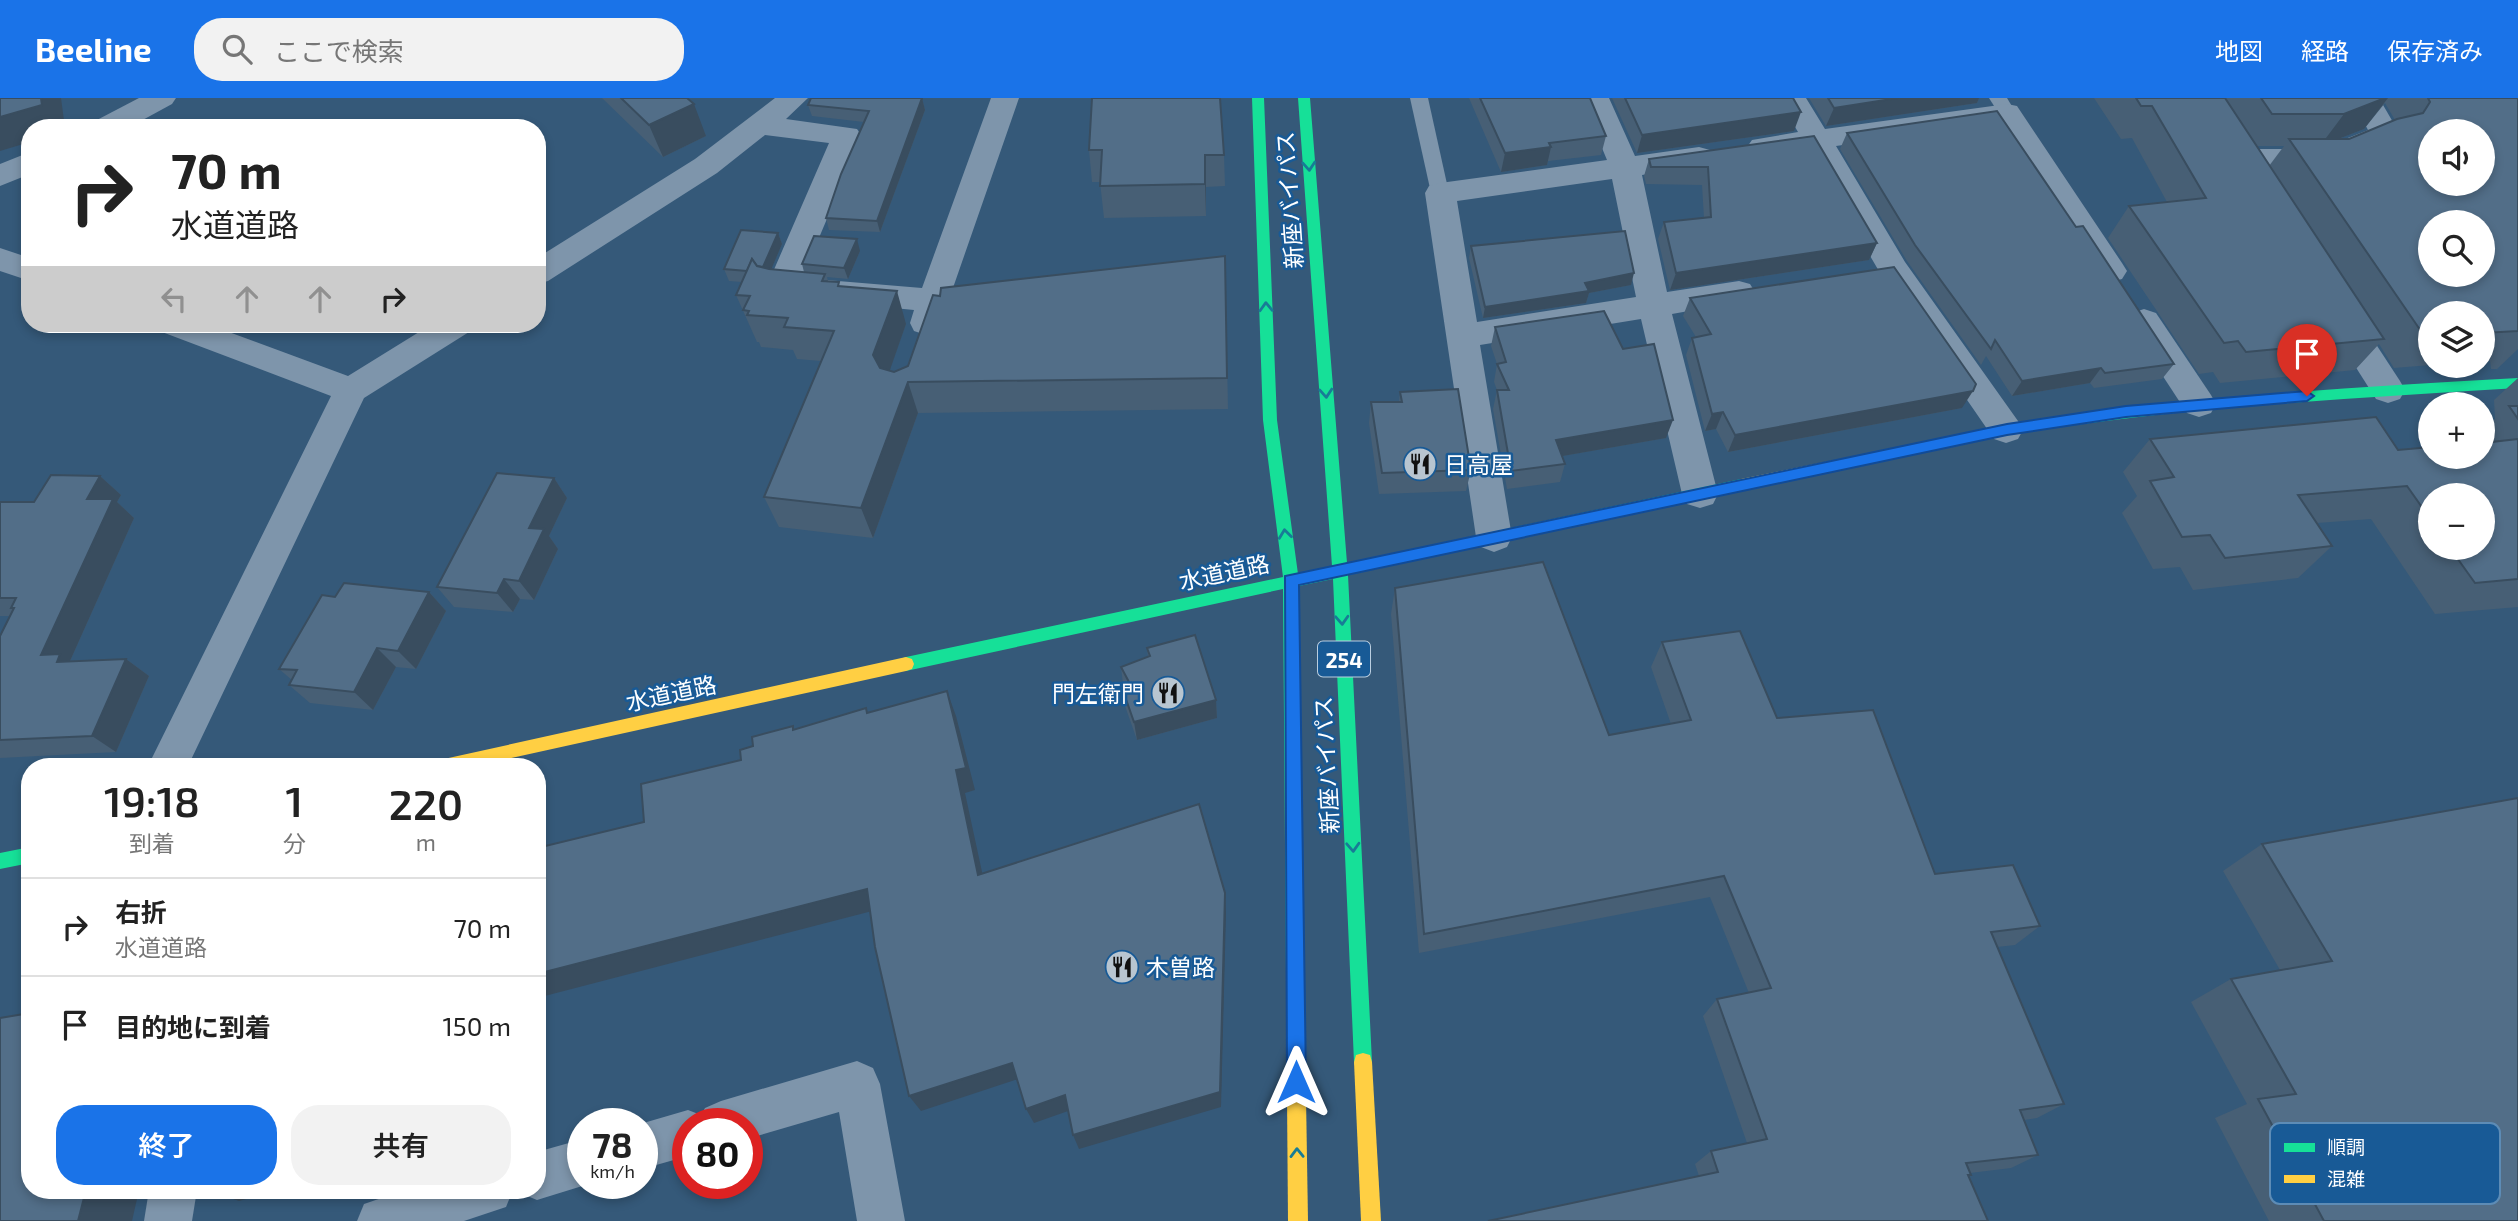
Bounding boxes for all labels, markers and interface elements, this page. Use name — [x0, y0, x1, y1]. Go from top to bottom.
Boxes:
search box — [194, 18, 684, 81]
text: Beeline — [35, 29, 152, 69]
icon: search — [218, 30, 256, 68]
text: ここで検索 — [274, 35, 404, 66]
text: 地図 — [2215, 36, 2263, 65]
text: 経路 — [2301, 36, 2349, 65]
text: 保存済み — [2387, 36, 2483, 65]
map controls — [2418, 119, 2495, 560]
button: sound — [2418, 119, 2495, 196]
street label: 新座バイパス — [1270, 130, 1308, 270]
text: 70 m — [171, 140, 282, 199]
icon: right — [56, 147, 147, 238]
one-way arrow — [1301, 161, 1316, 172]
text: 水道道路 — [171, 205, 299, 243]
button: search — [2418, 210, 2495, 287]
icon: left — [155, 280, 193, 318]
icon: ahead — [228, 280, 266, 318]
icon: ahead — [301, 280, 339, 318]
icon: right — [374, 280, 412, 318]
one-way arrow — [1258, 301, 1273, 312]
button: layers — [2418, 301, 2495, 378]
pin — [2277, 324, 2337, 396]
icon: arrive — [2288, 335, 2326, 373]
one-way arrow — [1318, 388, 1333, 399]
button: + — [2418, 392, 2495, 469]
restaurant icon: 日高屋 — [1401, 445, 1439, 483]
place label: 日高屋 — [1444, 450, 1513, 478]
button: − — [2418, 483, 2495, 560]
one-way arrow — [1277, 528, 1292, 540]
street label: 水道道路 — [1176, 549, 1272, 595]
one-way arrow — [1334, 615, 1349, 626]
road number: 254 — [1318, 642, 1370, 676]
street label: 水道道路 — [623, 670, 719, 716]
restaurant icon: 門左衛門 — [1149, 674, 1187, 712]
place label: 門左衛門 — [1052, 679, 1144, 707]
street label: 新座バイパス — [1308, 696, 1344, 834]
text: 19:18 — [104, 775, 200, 825]
text: 1 — [286, 775, 303, 825]
text: 220 — [389, 778, 463, 828]
text: m — [416, 828, 436, 856]
text: 到着 — [129, 829, 175, 857]
text: 分 — [283, 829, 306, 857]
one-way arrow — [1345, 842, 1360, 853]
text: 右折 — [115, 896, 167, 927]
icon: right — [56, 908, 94, 946]
text: 70 m — [453, 912, 511, 943]
text: 水道道路 — [115, 933, 207, 961]
restaurant icon: 木曽路 — [1103, 948, 1141, 986]
place label: 木曽路 — [1146, 953, 1215, 981]
icon: arrive — [56, 1006, 94, 1044]
text: 150 m — [442, 1010, 511, 1041]
text: 目的地に到着 — [115, 1011, 271, 1042]
position arrow — [1259, 1045, 1333, 1119]
button: 終了 — [56, 1105, 277, 1185]
button: 共有 — [291, 1105, 511, 1185]
speed limit sign: 80 — [672, 1108, 763, 1199]
text: 78 — [592, 1123, 633, 1165]
legend — [2270, 1123, 2500, 1204]
text: 順調 — [2327, 1135, 2365, 1158]
one-way arrow — [1289, 1147, 1305, 1158]
text: km/h — [590, 1160, 635, 1182]
text: 混雑 — [2327, 1167, 2365, 1190]

